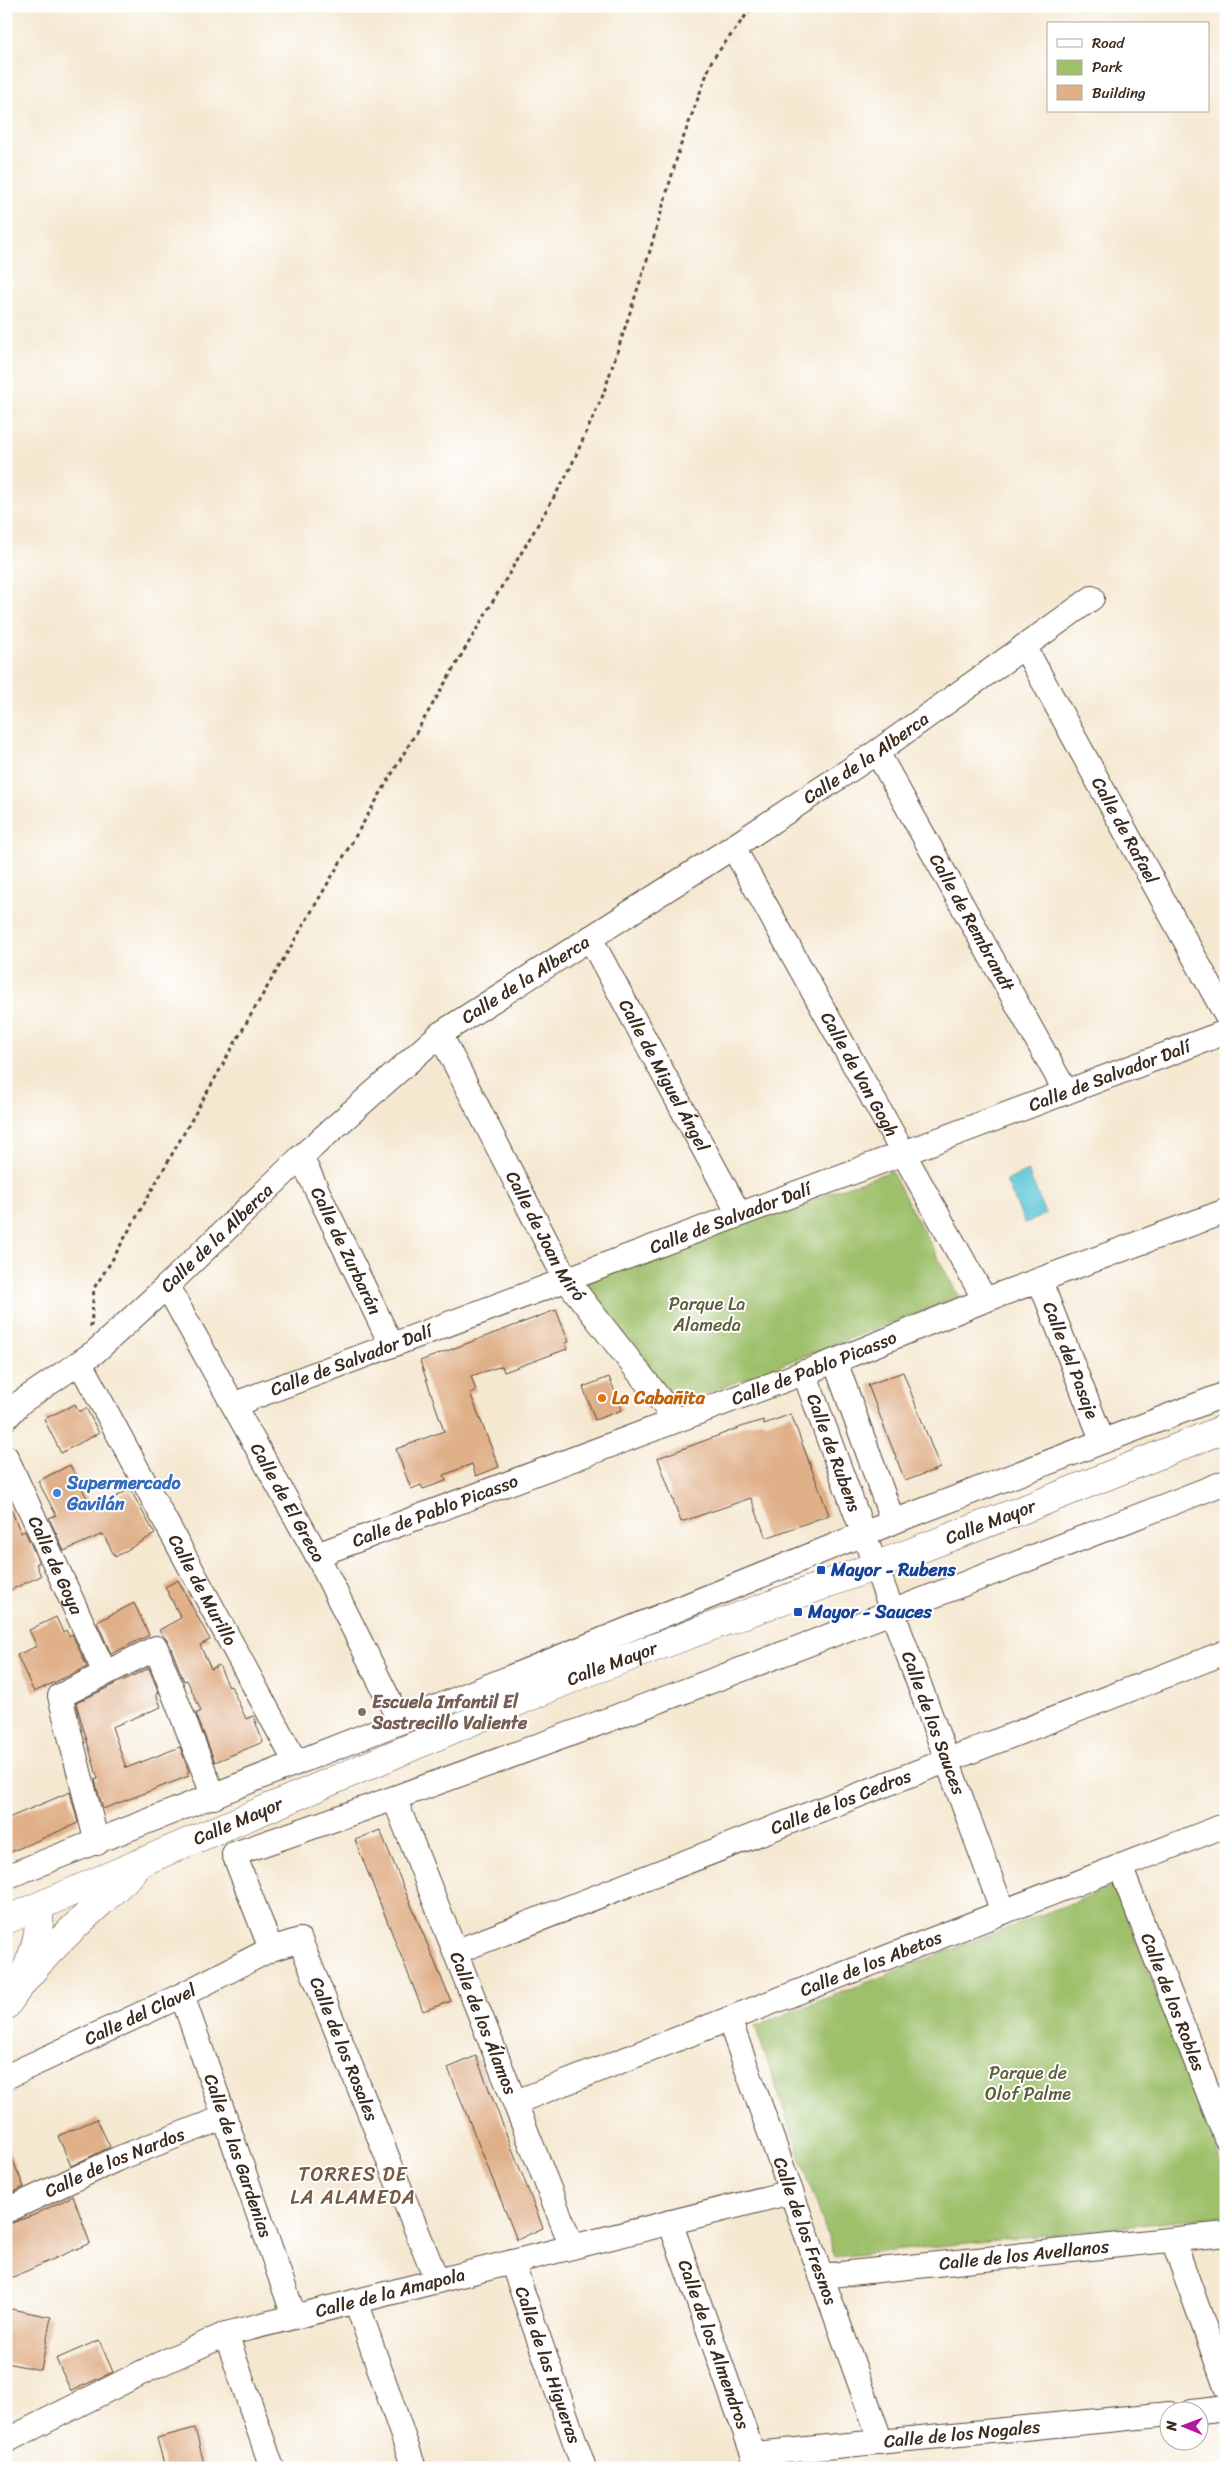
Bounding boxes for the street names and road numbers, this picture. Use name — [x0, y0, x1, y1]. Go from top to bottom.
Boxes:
street label: Calle de la Alberca — [796, 703, 936, 813]
street label: Calle de Rafael — [1082, 771, 1168, 890]
street label: Calle de Rembrandt — [920, 847, 1023, 998]
street label: Calle de la Alberca — [455, 926, 596, 1033]
street label: Calle de Miguel Ángel — [610, 993, 719, 1158]
street label: Calle de Van Gogh — [812, 1006, 907, 1143]
street label: Calle de Salvador Dalí — [1024, 1030, 1197, 1121]
street label: Calle de Joan Miró — [497, 1165, 594, 1309]
street label: Calle de Salvador Dalí — [645, 1172, 818, 1263]
street label: Calle de la Alberca — [153, 1175, 281, 1301]
street label: Calle de Zurbarán — [302, 1181, 391, 1321]
street label: Calle del Pasaje — [1033, 1297, 1108, 1424]
street label: Calle de Salvador Dalí — [266, 1315, 439, 1405]
street label: Calle de Pablo Picasso — [726, 1321, 902, 1415]
street label: Calle de Rubens — [797, 1389, 870, 1517]
street label: Calle de El Greco — [241, 1437, 334, 1568]
street label: Calle de Pablo Picasso — [347, 1465, 523, 1557]
street label: Calle Mayor — [940, 1490, 1042, 1554]
street label: Calle de Goya — [19, 1510, 93, 1621]
street label: Calle de Murillo — [159, 1528, 246, 1652]
street label: Calle Mayor — [561, 1631, 663, 1695]
street label: Calle de los Sauces — [892, 1646, 975, 1800]
street label: Calle de los Cedros — [765, 1760, 917, 1844]
street label: Calle Mayor — [188, 1787, 289, 1854]
street label: Calle de los Abetos — [795, 1921, 948, 2006]
street label: Calle de los Robles — [1132, 1928, 1215, 2077]
street label: Calle de los Álamos — [441, 1947, 526, 2100]
street label: Calle de los Rosales — [300, 1972, 388, 2127]
street label: Calle del Clavel — [79, 1974, 203, 2054]
street label: Calle de las Gardenias — [195, 2069, 282, 2242]
street label: Calle de los Nardos — [39, 2118, 190, 2207]
street label: Calle de los Fresnos — [764, 2152, 847, 2310]
street label: Calle de los Avellanos — [937, 2230, 1111, 2280]
street label: Calle de los Almendros — [669, 2255, 759, 2435]
street label: Calle de la Amapola — [312, 2258, 469, 2327]
street label: Calle de las Higueras — [506, 2282, 591, 2449]
street label: Calle de los Nogales — [882, 2410, 1042, 2457]

